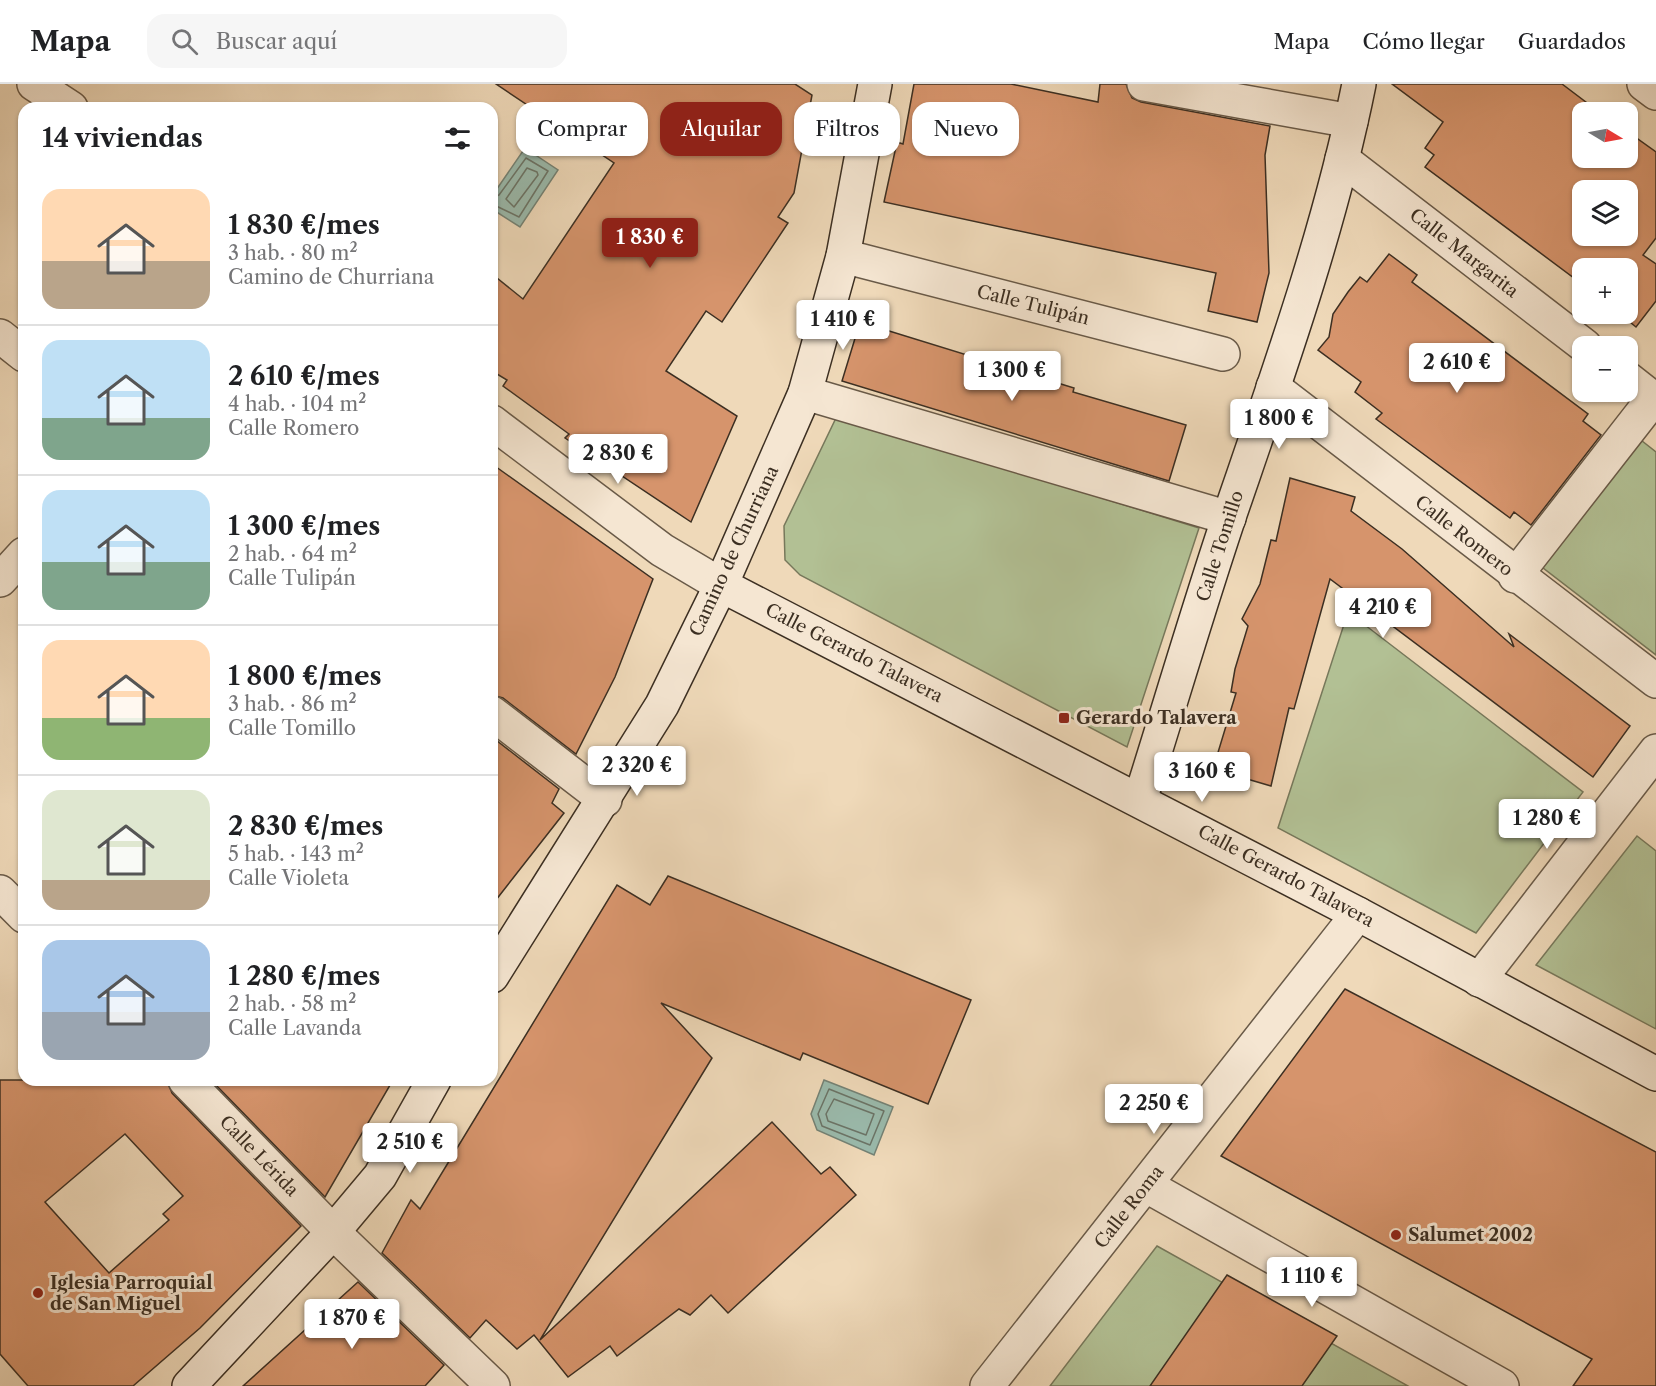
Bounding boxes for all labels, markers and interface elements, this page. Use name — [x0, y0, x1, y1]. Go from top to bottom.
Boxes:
search box — [147, 14, 567, 68]
text: Mapa — [30, 24, 111, 58]
icon: search — [168, 25, 201, 58]
text: Buscar aquí — [216, 28, 337, 55]
text: Mapa — [1273, 29, 1330, 54]
text: Cómo llegar — [1363, 29, 1485, 54]
text: Guardados — [1518, 29, 1626, 54]
chip: Comprar — [516, 102, 648, 156]
chip: Alquilar — [660, 102, 782, 156]
chip: Filtros — [794, 102, 900, 156]
chip: Nuevo — [912, 102, 1019, 156]
north arrow — [1572, 102, 1638, 168]
map controls — [1572, 102, 1638, 402]
text: 14 viviendas — [42, 122, 203, 154]
icon: filters — [441, 122, 474, 155]
button: layers — [1572, 180, 1638, 246]
street label: Calle Margarita — [1405, 204, 1523, 303]
text: 1 830 €/mes — [228, 209, 380, 241]
icon: home — [90, 213, 162, 285]
pin: 1 830 € — [595, 218, 705, 269]
text: 1 830 € — [616, 225, 684, 249]
text: 3 hab. · 80 m² — [228, 241, 358, 265]
button: + — [1572, 258, 1638, 324]
text: Camino de Churriana — [228, 265, 434, 289]
street label: Calle Tulipán — [974, 280, 1092, 330]
pin: 1 410 € — [788, 300, 898, 351]
text: 1 410 € — [810, 307, 876, 331]
button: − — [1572, 336, 1638, 402]
pin: 2 610 € — [1402, 343, 1512, 394]
text: 2 610 € — [1423, 350, 1491, 374]
pin: 1 300 € — [957, 351, 1067, 402]
text: 1 300 € — [978, 358, 1046, 382]
text: 2 610 €/mes — [228, 360, 380, 392]
icon: home — [90, 364, 162, 436]
text: 4 hab. · 104 m² — [228, 392, 366, 416]
pin: 1 800 € — [1224, 399, 1334, 450]
text: 1 800 € — [1244, 406, 1314, 430]
text: Calle Romero — [228, 416, 359, 440]
pin: 2 830 € — [563, 434, 673, 485]
text: 2 830 € — [583, 441, 653, 465]
street label: Camino de Churriana — [685, 462, 783, 640]
street label: Calle Tomillo — [1192, 488, 1248, 604]
street label: Calle Romero — [1411, 491, 1517, 581]
text: 1 300 €/mes — [228, 510, 380, 542]
icon: home — [90, 514, 162, 586]
text: 2 hab. · 64 m² — [228, 542, 357, 566]
text: Calle Tulipán — [228, 566, 356, 590]
pin: 4 210 € — [1328, 588, 1438, 639]
text: 4 210 € — [1349, 595, 1417, 619]
street label: Calle Gerardo Talavera — [762, 599, 947, 708]
text: 1 800 €/mes — [228, 660, 382, 692]
icon: home — [90, 664, 162, 736]
text: 3 hab. · 86 m² — [228, 692, 357, 716]
place label: Gerardo Talavera — [1076, 707, 1237, 729]
marker: Gerardo Talavera — [1057, 711, 1071, 725]
text: Calle Tomillo — [228, 716, 356, 740]
pin: 2 320 € — [582, 746, 692, 797]
pin: 3 160 € — [1147, 752, 1257, 803]
text: 2 320 € — [602, 753, 672, 777]
text: 3 160 € — [1168, 759, 1236, 783]
pin: 1 280 € — [1492, 799, 1602, 850]
text: 1 280 € — [1513, 806, 1581, 830]
text: 2 830 €/mes — [228, 810, 383, 842]
icon: home — [90, 814, 162, 886]
street label: Calle Gerardo Talavera — [1194, 820, 1378, 932]
text: 5 hab. · 143 m² — [228, 842, 364, 866]
text: Calle Violeta — [228, 866, 349, 890]
text: 1 280 €/mes — [228, 960, 380, 992]
icon: home — [90, 964, 162, 1036]
text: 2 hab. · 58 m² — [228, 992, 356, 1016]
text: Calle Lavanda — [228, 1016, 362, 1040]
pin: 2 250 € — [1099, 1084, 1209, 1135]
text: 2 250 € — [1119, 1091, 1189, 1115]
street label: Calle Lérida — [215, 1111, 303, 1202]
pin: 2 510 € — [355, 1123, 465, 1174]
text: 2 510 € — [376, 1130, 444, 1154]
street label: Calle Roma — [1090, 1161, 1169, 1253]
place label: Salumet 2002 — [1408, 1224, 1533, 1246]
marker: Salumet 2002 — [1389, 1228, 1403, 1242]
pin: 1 110 € — [1257, 1257, 1367, 1308]
text: 1 110 € — [1281, 1264, 1343, 1288]
place label: Iglesia Parroquial de San Miguel — [50, 1272, 212, 1315]
marker: Iglesia Parroquial de San Miguel — [31, 1286, 45, 1300]
pin: 1 870 € — [297, 1299, 407, 1350]
text: 1 870 € — [318, 1306, 386, 1330]

